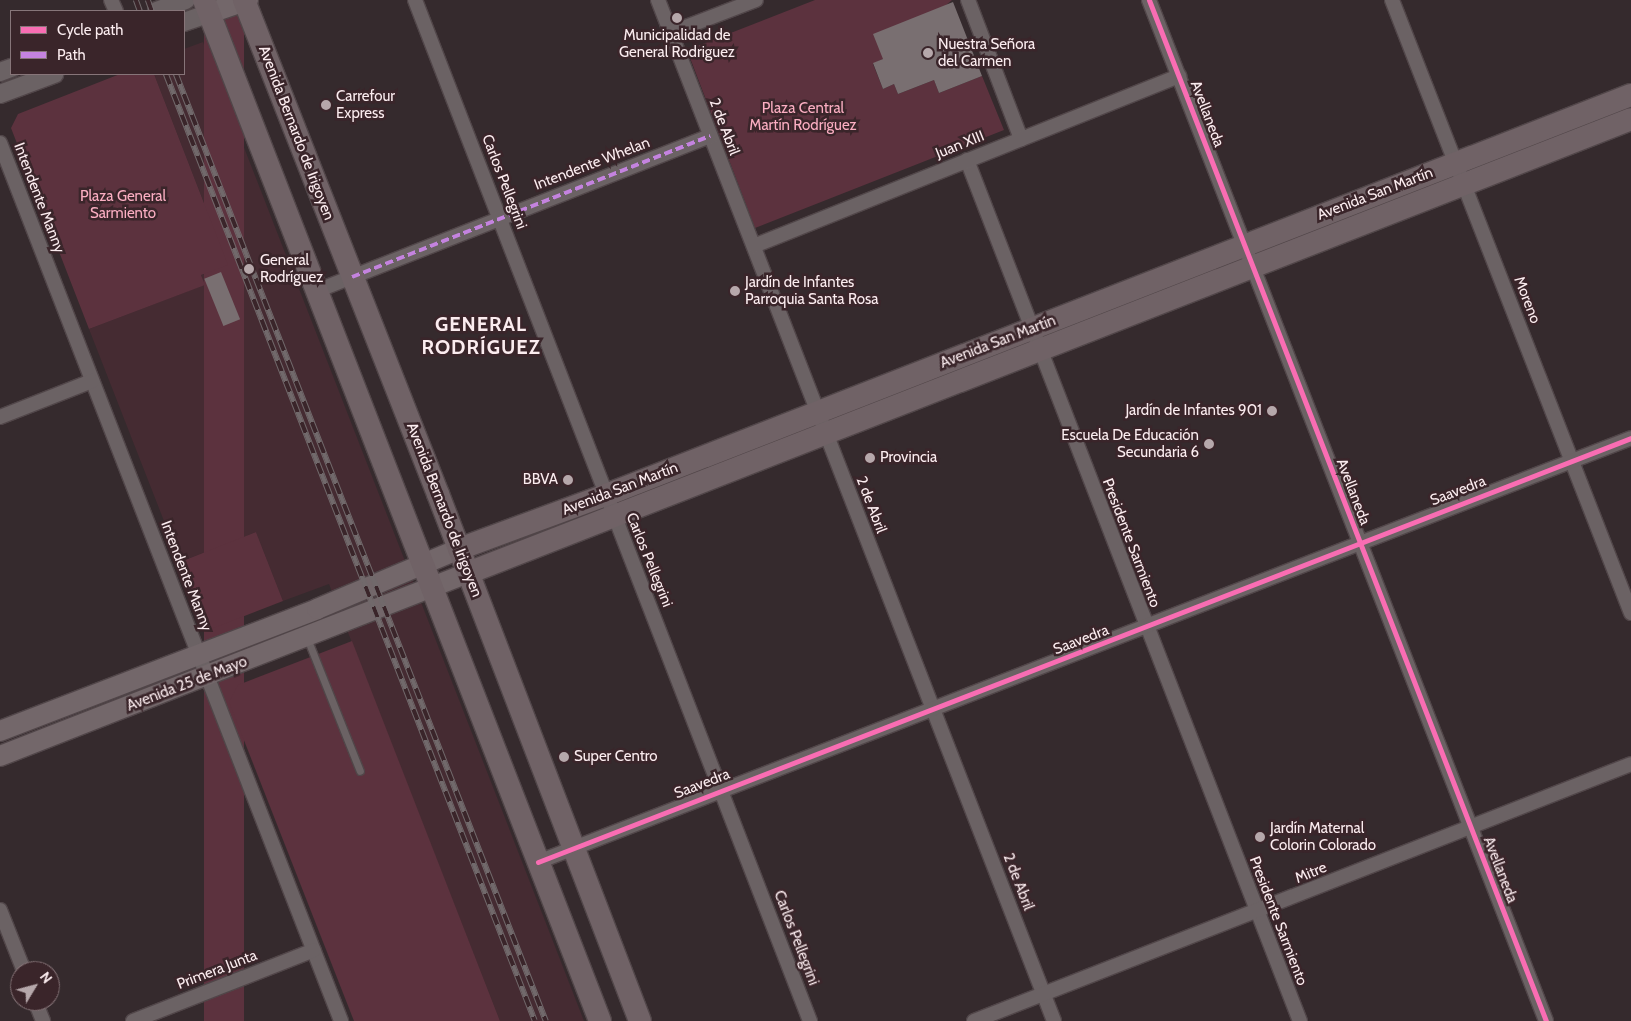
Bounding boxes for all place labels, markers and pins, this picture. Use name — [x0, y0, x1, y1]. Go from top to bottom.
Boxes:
marker: Municipalidad de General Rodriguez — [671, 12, 683, 24]
place label: Municipalidad de General Rodriguez — [619, 26, 735, 61]
place label: Nuestra Señora del Carmen — [938, 35, 1035, 70]
marker: Nuestra Señora del Carmen — [922, 47, 934, 59]
place label: Carrefour Express — [336, 87, 395, 122]
marker: Carrefour Express — [320, 99, 332, 111]
place label: General Rodríguez — [260, 251, 323, 286]
marker: General Rodríguez — [242, 262, 256, 276]
place label: Jardín de Infantes Parroquia Santa Rosa — [745, 273, 878, 308]
marker: Jardín de Infantes Parroquia Santa Rosa — [729, 285, 741, 297]
place label: Jardín de Infantes 901 — [1125, 402, 1262, 420]
marker: Jardín de Infantes 901 — [1266, 405, 1278, 417]
place label: Escuela De Educación Secundaria 6 — [1061, 426, 1199, 461]
marker: Escuela De Educación Secundaria 6 — [1203, 438, 1215, 450]
place label: Provincia — [880, 449, 937, 467]
marker: Provincia — [864, 452, 876, 464]
place label: BBVA — [523, 471, 558, 489]
marker: BBVA — [562, 474, 574, 486]
place label: Super Centro — [574, 748, 658, 766]
marker: Super Centro — [558, 751, 570, 763]
place label: Jardín Maternal Colorin Colorado — [1270, 819, 1376, 854]
marker: Jardín Maternal Colorin Colorado — [1254, 831, 1266, 843]

